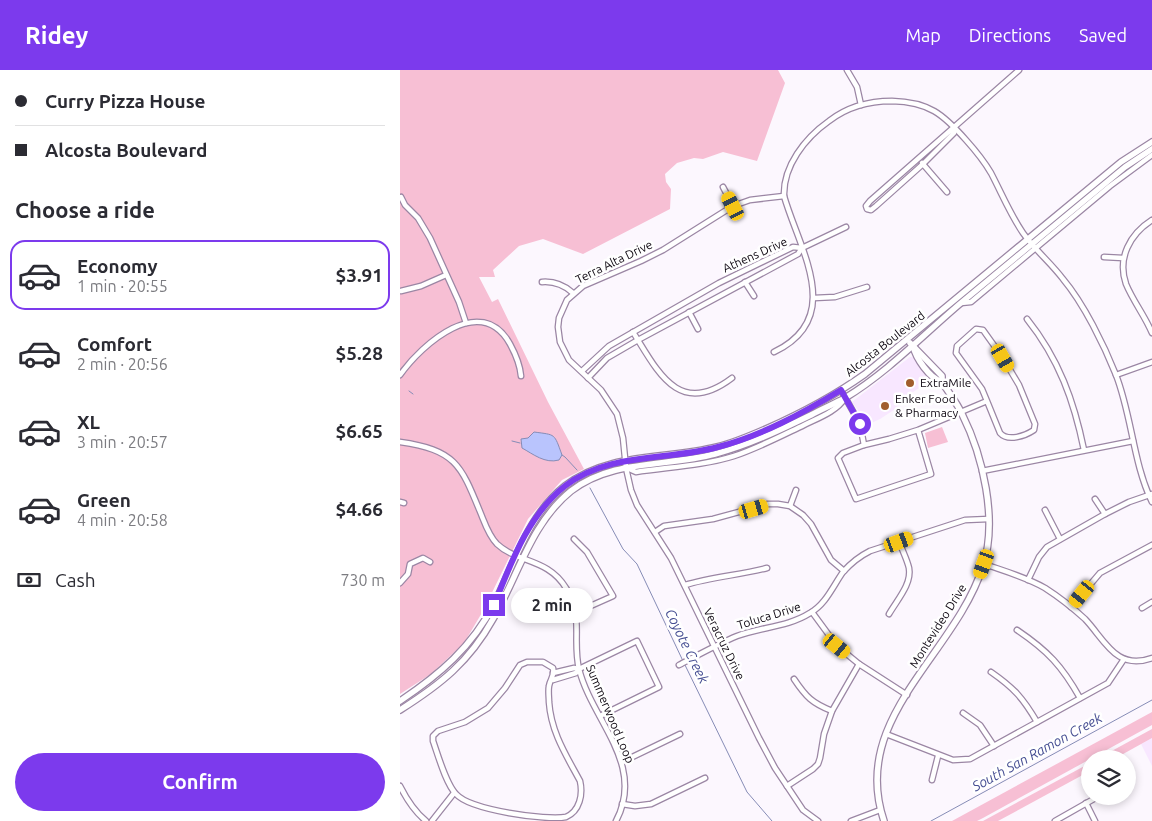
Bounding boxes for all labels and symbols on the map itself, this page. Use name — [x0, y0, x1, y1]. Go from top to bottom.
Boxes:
car — [719, 189, 746, 223]
street label: Athens Drive — [721, 235, 789, 275]
street label: Terra Alta Drive — [573, 237, 654, 286]
street label: Alcosta Boulevard — [842, 309, 927, 379]
car — [989, 341, 1016, 375]
place label: ExtraMile — [920, 376, 971, 389]
marker: ExtraMile — [904, 377, 916, 389]
place label: Enker Food & Pharmacy — [895, 392, 959, 419]
marker: Enker Food & Pharmacy — [879, 400, 891, 412]
route start — [849, 413, 871, 435]
car — [737, 498, 770, 520]
car — [882, 530, 915, 554]
car — [971, 547, 996, 581]
car — [1066, 578, 1097, 610]
street label: Montevideo Drive — [907, 582, 969, 670]
callout: 2 min — [512, 588, 594, 622]
route end — [483, 594, 505, 616]
street label: Toluca Drive — [735, 600, 802, 631]
water label: Coyote Creek — [662, 606, 712, 687]
street label: Veracruz Drive — [701, 606, 747, 682]
car — [820, 631, 853, 661]
street label: Summerwood Loop — [584, 663, 637, 765]
water label: South San Ramon Creek — [968, 709, 1105, 795]

